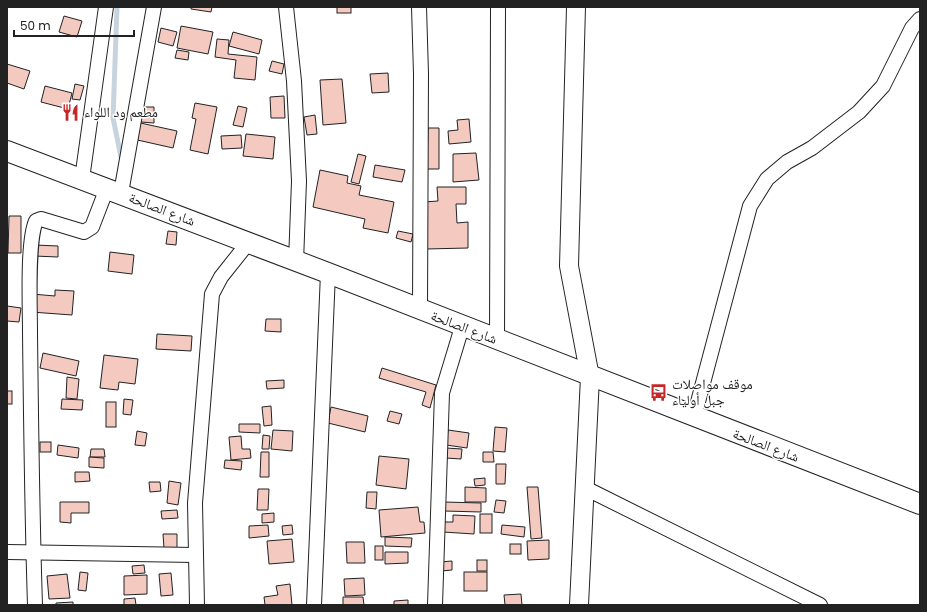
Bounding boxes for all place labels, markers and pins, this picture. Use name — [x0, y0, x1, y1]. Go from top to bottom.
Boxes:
restaurant icon: مطعم ود اللواء — [61, 102, 81, 122]
place label: مطعم ود اللواء — [84, 102, 158, 122]
place label: موقف مواصلات جبل أولياء — [672, 374, 753, 410]
bus stop icon: موقف مواصلات جبل أولياء — [649, 382, 669, 402]

